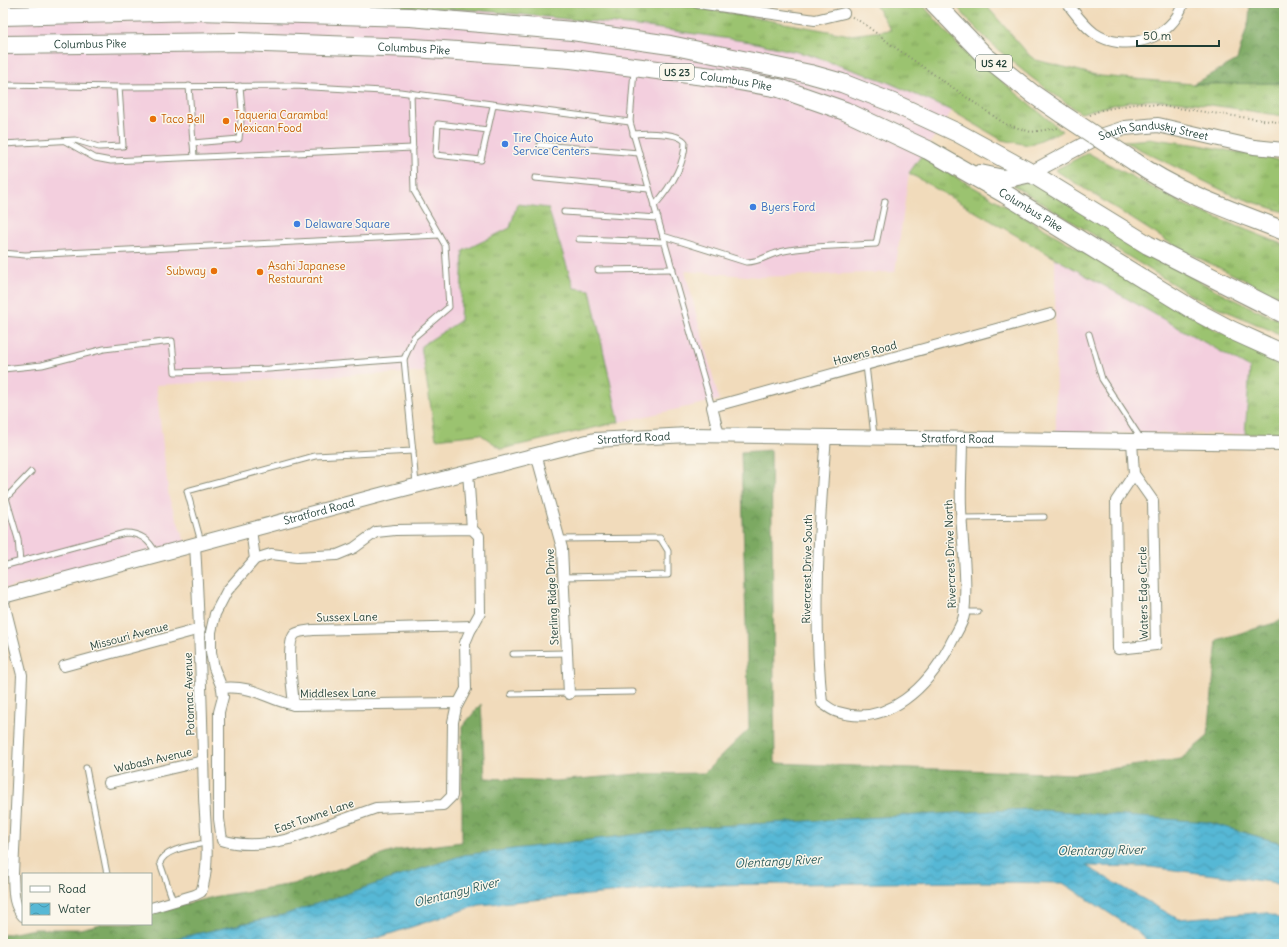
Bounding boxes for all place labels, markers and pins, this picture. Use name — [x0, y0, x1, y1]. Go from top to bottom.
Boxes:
place label: Taqueria Caramba! Mexican Food — [234, 108, 328, 135]
place label: Taco Bell — [161, 112, 205, 126]
marker: Taco Bell — [148, 114, 158, 124]
marker: Taqueria Caramba! Mexican Food — [221, 116, 231, 126]
place label: Tire Choice Auto Service Centers — [513, 131, 593, 158]
marker: Tire Choice Auto Service Centers — [500, 139, 510, 149]
place label: Byers Ford — [761, 200, 816, 214]
marker: Byers Ford — [748, 202, 758, 212]
place label: Delaware Square — [305, 217, 390, 231]
marker: Delaware Square — [292, 219, 302, 229]
place label: Asahi Japanese Restaurant — [268, 259, 345, 286]
place label: Subway — [166, 264, 206, 278]
marker: Subway — [209, 266, 219, 276]
marker: Asahi Japanese Restaurant — [255, 267, 265, 277]

